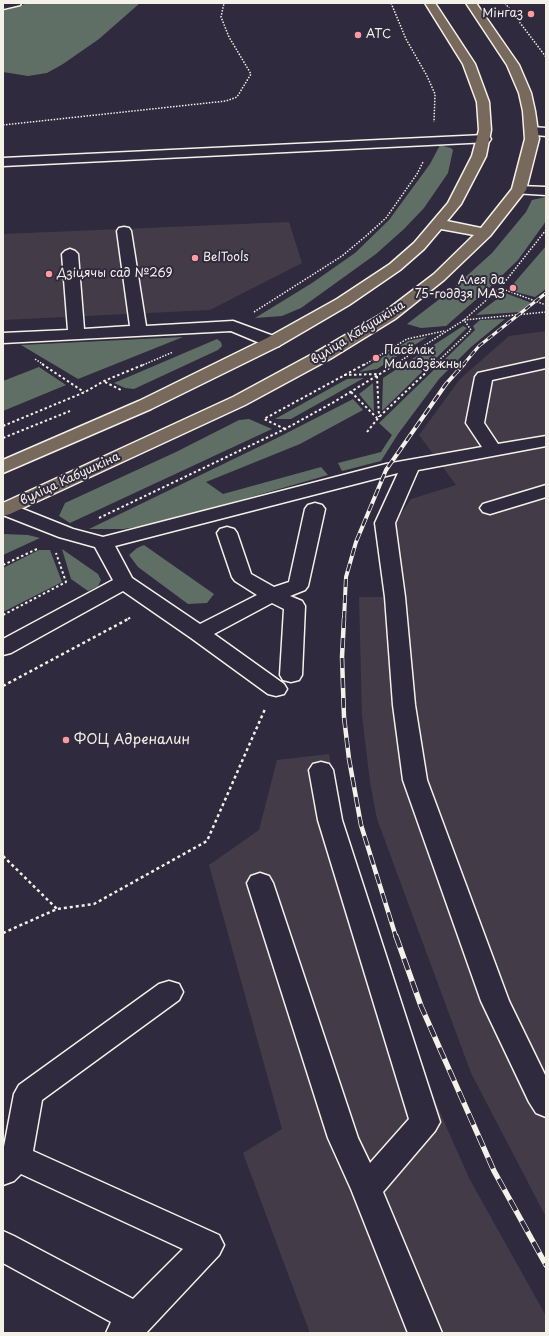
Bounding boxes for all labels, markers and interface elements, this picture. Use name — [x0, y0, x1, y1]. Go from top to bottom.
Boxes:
place label: Мінгаз — [482, 7, 523, 21]
marker: Мінгаз — [526, 9, 536, 19]
place label: АТС — [366, 28, 391, 42]
marker: АТС — [353, 30, 363, 40]
place label: BelTools — [203, 251, 249, 265]
marker: BelTools — [190, 253, 200, 263]
place label: Дзіцячы сад №269 — [57, 267, 172, 281]
marker: Дзіцячы сад №269 — [44, 269, 54, 279]
place label: Алея да 75-годдзя МАЗ — [415, 274, 505, 302]
marker: Алея да 75-годдзя МАЗ — [508, 283, 518, 293]
street label: вуліца Кабушкіна — [308, 298, 408, 368]
place label: Пасёлак Маладзёжны — [384, 344, 462, 372]
marker: Пасёлак Маладзёжны — [371, 353, 381, 363]
street label: вуліца Кабушкіна — [18, 450, 122, 508]
place label: ФОЦ Адреналин — [74, 732, 190, 748]
marker: ФОЦ Адреналин — [61, 735, 71, 745]

